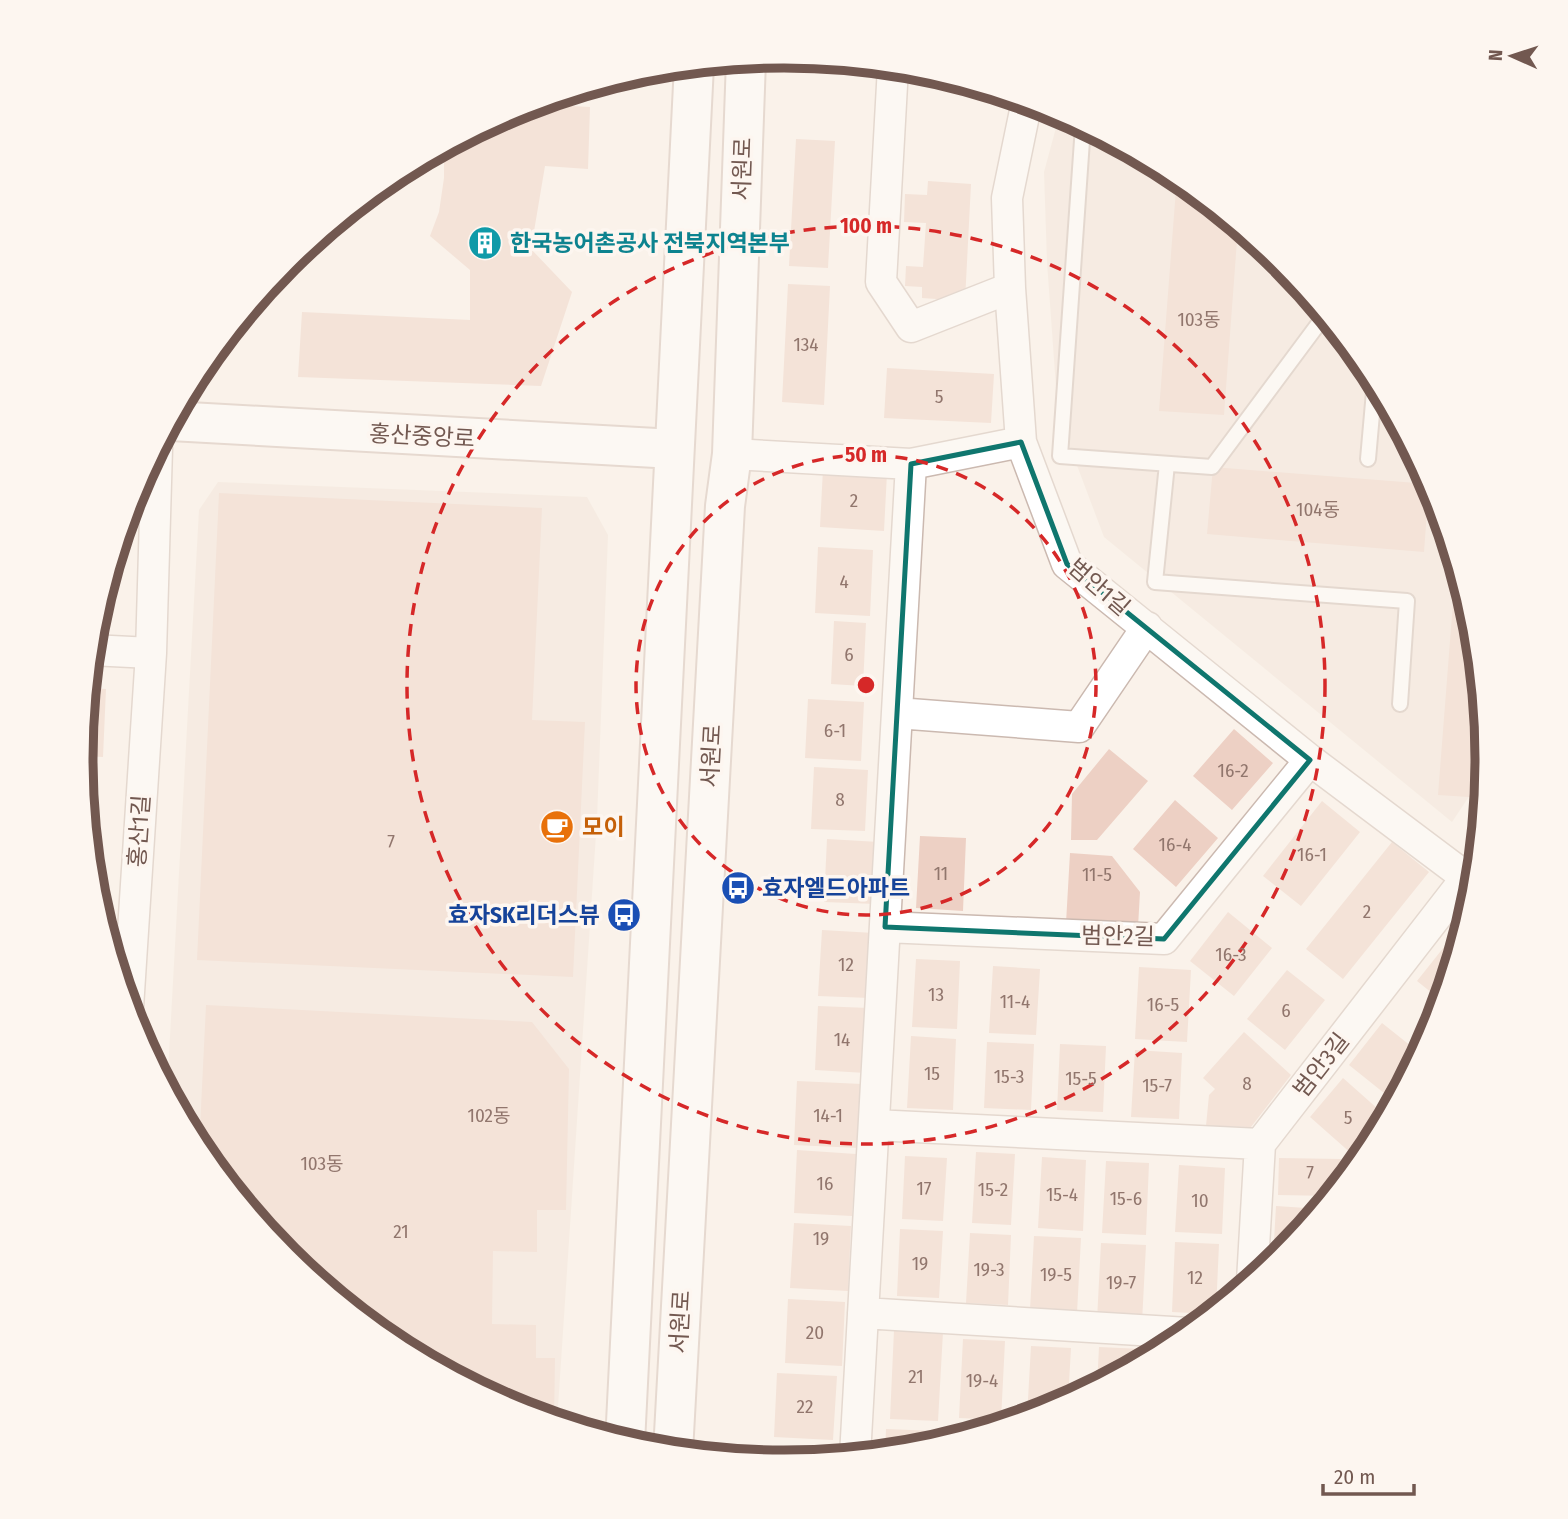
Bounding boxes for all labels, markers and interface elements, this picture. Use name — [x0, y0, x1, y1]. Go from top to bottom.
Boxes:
north arrow — [1477, 21, 1547, 91]
text: N — [1484, 49, 1507, 61]
street label: 서원로 — [727, 137, 757, 201]
text: 100 m — [840, 213, 892, 239]
building icon: 한국농어촌공사 전북지역본부 — [466, 224, 504, 262]
place label: 한국농어촌공사 전북지역본부 — [510, 229, 790, 257]
house number: 103동 — [1177, 308, 1221, 331]
house number: 134 — [793, 333, 819, 356]
house number: 5 — [935, 385, 943, 408]
street label: 홍산중앙로 — [368, 419, 476, 453]
text: 50 m — [845, 442, 887, 468]
house number: 2 — [850, 489, 858, 512]
house number: 104동 — [1296, 498, 1340, 521]
street label: 범안1길 — [1062, 553, 1136, 621]
house number: 4 — [839, 570, 849, 593]
house number: 6 — [844, 643, 854, 666]
centre of rings — [854, 673, 878, 697]
house number: 6-1 — [824, 719, 846, 742]
street label: 서원로 — [695, 724, 727, 788]
house number: 16-2 — [1217, 759, 1249, 782]
house number: 8 — [835, 788, 845, 811]
street label: 홍산1길 — [123, 794, 155, 868]
cafe icon: 모이 — [538, 808, 576, 846]
place label: 모이 — [582, 813, 624, 841]
house number: 7 — [387, 830, 395, 853]
house number: 16-4 — [1159, 833, 1191, 856]
house number: 16-1 — [1297, 843, 1327, 866]
house number: 11 — [934, 862, 948, 885]
house number: 11-5 — [1082, 863, 1112, 886]
bus stop icon: 효자엘드아파트 — [719, 869, 757, 907]
place label: 효자엘드아파트 — [762, 874, 910, 902]
bus stop icon: 효자SK리더스뷰 — [605, 896, 643, 934]
house number: 2 — [1363, 900, 1371, 923]
place label: 효자SK리더스뷰 — [448, 901, 600, 929]
street label: 범안2길 — [1081, 921, 1155, 951]
house number: 16-3 — [1215, 943, 1247, 966]
house number: 12 — [838, 953, 854, 976]
house number: 13 — [928, 983, 944, 1006]
house number: 11-4 — [1000, 990, 1030, 1013]
house number: 16-5 — [1147, 993, 1179, 1016]
house number: 6 — [1281, 999, 1291, 1022]
street label: 범안3길 — [1287, 1027, 1355, 1103]
house number: 14 — [834, 1028, 850, 1051]
house number: 15 — [924, 1062, 940, 1085]
house number: 15-3 — [994, 1065, 1024, 1088]
house number: 15-5 — [1065, 1067, 1097, 1090]
house number: 8 — [1242, 1072, 1252, 1095]
house number: 15-7 — [1142, 1074, 1172, 1097]
house number: 102동 — [468, 1104, 510, 1127]
house number: 14-1 — [813, 1104, 843, 1127]
house number: 5 — [1344, 1106, 1352, 1129]
house number: 103동 — [300, 1152, 344, 1175]
house number: 7 — [1306, 1161, 1314, 1184]
house number: 16 — [817, 1172, 833, 1195]
house number: 17 — [916, 1177, 932, 1200]
house number: 15-2 — [978, 1178, 1008, 1201]
house number: 15-4 — [1046, 1183, 1078, 1206]
house number: 15-6 — [1110, 1187, 1142, 1210]
house number: 10 — [1191, 1189, 1209, 1212]
house number: 21 — [393, 1220, 409, 1243]
house number: 19 — [813, 1227, 829, 1250]
house number: 19 — [912, 1252, 928, 1275]
house number: 19-3 — [973, 1258, 1005, 1281]
house number: 19-5 — [1040, 1263, 1072, 1286]
house number: 12 — [1187, 1266, 1203, 1289]
house number: 19-7 — [1106, 1271, 1136, 1294]
street label: 서원로 — [664, 1290, 696, 1354]
house number: 20 — [806, 1321, 824, 1344]
house number: 21 — [908, 1365, 924, 1388]
house number: 19-4 — [966, 1369, 998, 1392]
house number: 22 — [797, 1395, 813, 1418]
scale bar — [1323, 1452, 1414, 1496]
text: 20 m — [1334, 1464, 1375, 1490]

